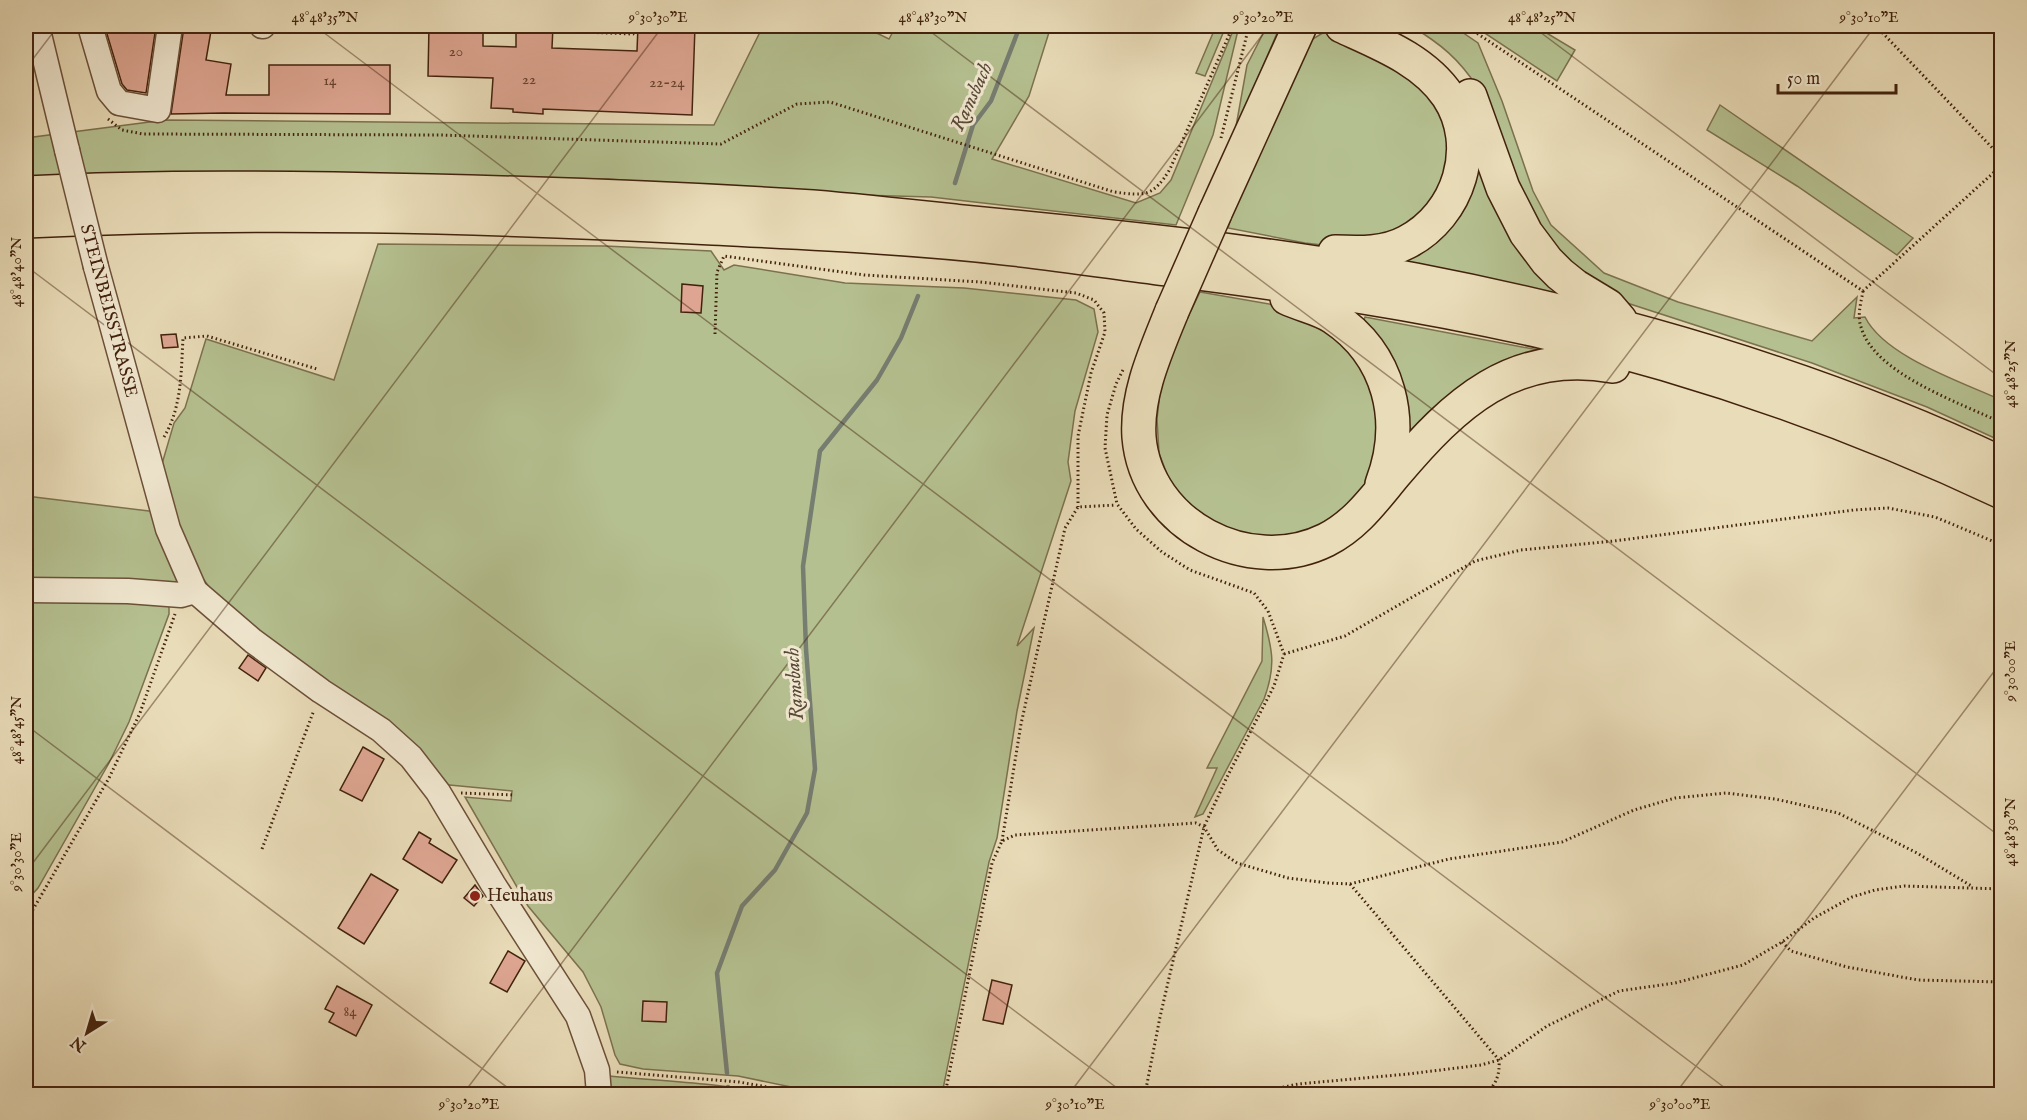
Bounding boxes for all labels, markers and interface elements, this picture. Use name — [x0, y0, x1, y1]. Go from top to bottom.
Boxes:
text: 48°48'35"N — [292, 8, 358, 27]
text: 9°30'30"E — [627, 8, 688, 27]
text: 48°48'30"N — [899, 8, 967, 27]
text: 9°30'20"E — [1232, 8, 1293, 27]
text: 48°48'25"N — [1508, 8, 1576, 27]
text: 9°30'10"E — [1838, 8, 1899, 27]
house number: 20 — [449, 42, 463, 61]
scale bar — [1778, 57, 1896, 95]
water label: Ramsbach — [945, 58, 999, 135]
text: 50 m — [1787, 68, 1820, 91]
house number: 22 — [522, 70, 536, 89]
house number: 14 — [324, 71, 337, 90]
house number: 22-24 — [649, 73, 685, 92]
street label: STEINBEISSTRASSE — [74, 222, 142, 400]
text: 48°48'40"N — [7, 237, 26, 307]
text: 48°48'25"N — [2001, 340, 2020, 408]
text: 9°30'00"E — [2001, 641, 2020, 703]
water label: Ramsbach — [780, 646, 810, 721]
text: 48°48'45"N — [7, 696, 26, 764]
text: 48°48'30"N — [2001, 798, 2020, 866]
text: 9°30'30"E — [7, 832, 26, 893]
place label: Heuhaus — [487, 885, 553, 908]
marker: Heuhaus — [468, 889, 482, 903]
house number: 84 — [343, 1002, 357, 1021]
north arrow — [57, 1003, 117, 1063]
text: N — [68, 1031, 92, 1056]
text: 9°30'20"E — [438, 1095, 499, 1114]
text: 9°30'10"E — [1044, 1095, 1105, 1114]
text: 9°30'00"E — [1649, 1095, 1711, 1114]

